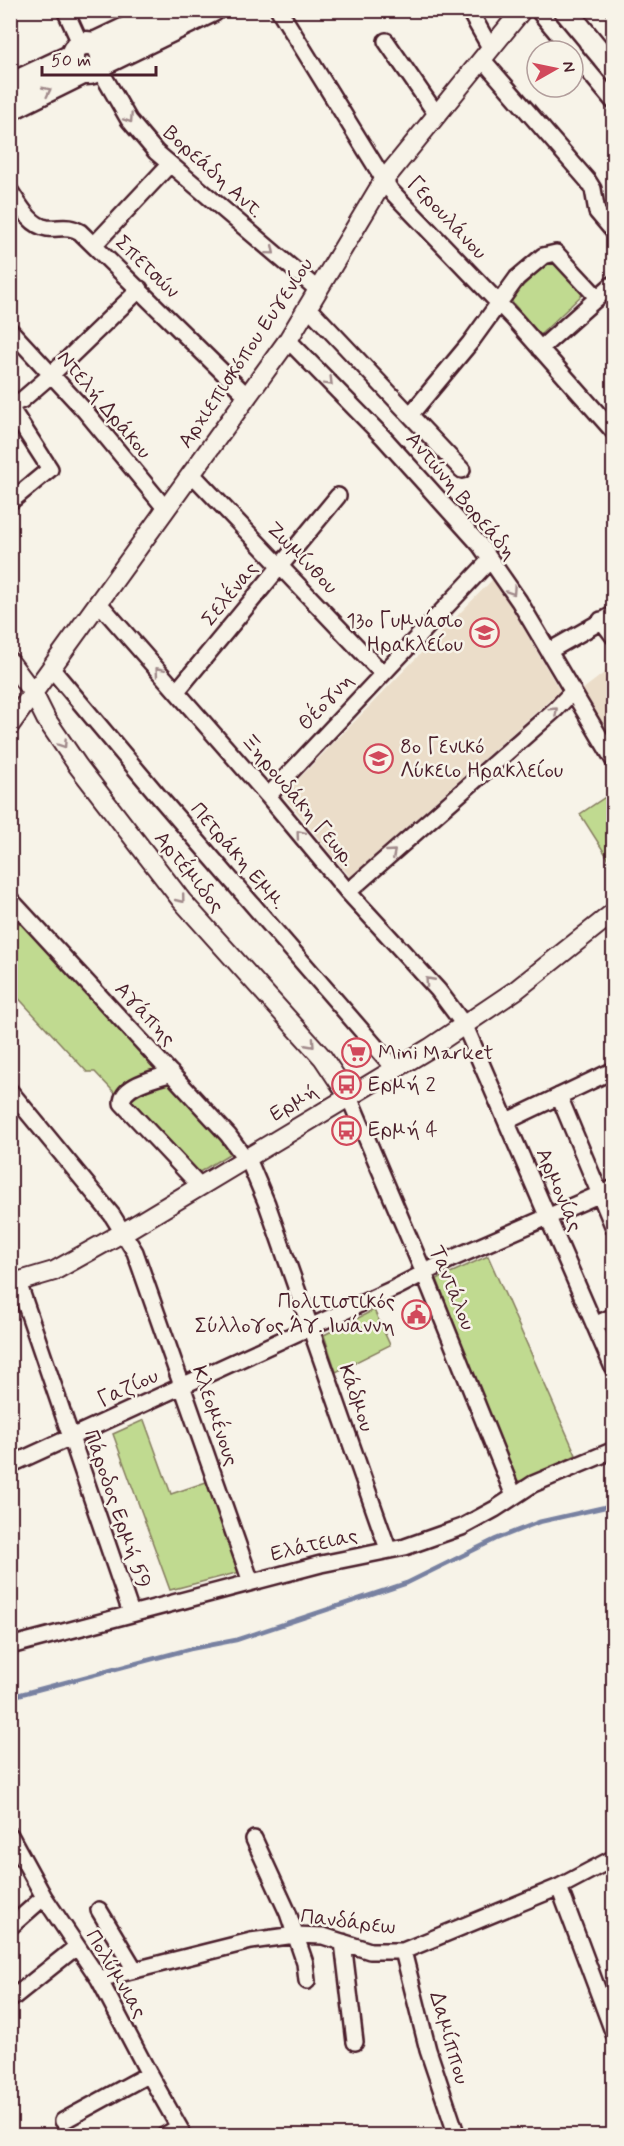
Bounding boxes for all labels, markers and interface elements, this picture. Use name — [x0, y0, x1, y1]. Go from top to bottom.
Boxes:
scale bar — [42, 39, 156, 77]
north arrow — [525, 39, 585, 99]
text: 50 m — [51, 49, 91, 73]
text: N — [557, 60, 580, 74]
one-way arrow — [40, 87, 51, 98]
one-way arrow — [122, 112, 133, 123]
street label: Βορεάδη Αντ. — [157, 119, 269, 225]
street label: Γερουλάνου — [401, 170, 493, 266]
street label: Σπετσών — [109, 229, 185, 305]
one-way arrow — [264, 244, 275, 255]
street label: Αρχιεπισκόπου Ευγενίου — [172, 252, 320, 454]
street label: Ντελή Δράκου — [50, 345, 158, 465]
one-way arrow — [321, 374, 332, 385]
street label: Αντώνη Βορεάδη — [399, 426, 523, 566]
street label: Ζωμίνθου — [260, 515, 344, 601]
street label: Σελένας — [195, 555, 265, 632]
one-way arrow — [505, 584, 516, 595]
place label: 13o Γυμνάσιο Ηρακλείου — [346, 607, 463, 659]
school or university icon: 13o Γυμνάσιο Ηρακλείου — [468, 617, 500, 649]
street label: Θέογνη — [291, 666, 360, 737]
one-way arrow — [155, 667, 166, 678]
one-way arrow — [547, 707, 558, 718]
street label: Ξηρουδάκη Γεωρ. — [234, 728, 362, 872]
place label: 8ο Γενικό Λύκειο Ηρακλείου — [400, 733, 563, 785]
one-way arrow — [56, 737, 67, 748]
school or university icon: 8ο Γενικό Λύκειο Ηρακλείου — [363, 743, 395, 775]
street label: Πετράκη Εμμ. — [184, 796, 292, 916]
street label: Αρτέμιδος — [148, 825, 231, 919]
one-way arrow — [296, 830, 307, 841]
one-way arrow — [385, 849, 396, 860]
one-way arrow — [173, 892, 184, 903]
street label: Αγάπης — [108, 976, 182, 1052]
one-way arrow — [425, 977, 436, 987]
one-way arrow — [304, 1037, 315, 1048]
supermarket icon: Mini Market — [341, 1037, 373, 1069]
place label: Mini Market — [378, 1039, 493, 1067]
bus stop icon: Ερμή 2 — [331, 1069, 363, 1101]
place label: Ερμή 2 — [368, 1071, 436, 1099]
street label: Ερμή — [265, 1078, 323, 1128]
bus stop icon: Ερμή 4 — [331, 1114, 363, 1146]
place label: Ερμή 4 — [368, 1116, 438, 1144]
street label: Αρμονίας — [529, 1144, 589, 1236]
street label: Ταντάλου — [422, 1241, 482, 1335]
place label: Πολιτιστικός Σύλλογος Άγ. Ιωάννη — [195, 1288, 395, 1340]
public building icon: Πολιτιστικός Σύλλογος Άγ. Ιωάννη — [400, 1298, 432, 1330]
street label: Κάδμου — [331, 1361, 381, 1435]
street label: Γαζίου — [93, 1362, 163, 1414]
street label: Κλεομένους — [185, 1362, 246, 1470]
street label: Πάροδος Ερμή 59 — [77, 1426, 157, 1592]
street label: Ελάτειας — [268, 1521, 360, 1569]
street label: Πανδάρεω — [299, 1902, 397, 1942]
street label: Πολύμνιας — [79, 1925, 153, 2023]
street label: Δαμίππου — [422, 1988, 476, 2088]

